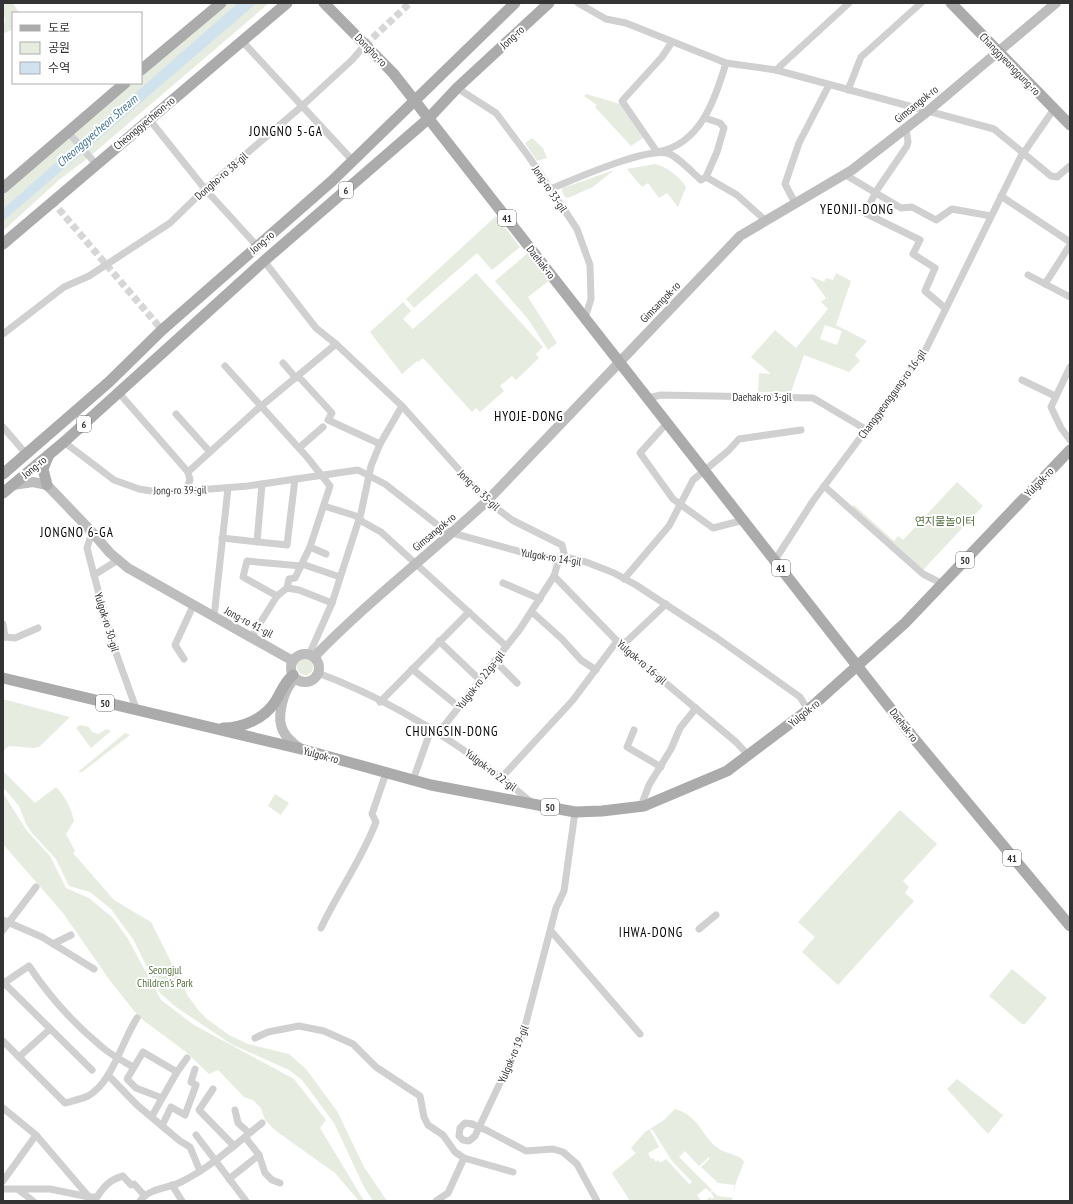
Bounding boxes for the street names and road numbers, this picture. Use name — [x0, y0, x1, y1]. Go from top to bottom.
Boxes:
street label: Jong-ro — [496, 22, 527, 52]
street label: Changgyeonggung-ro — [977, 30, 1044, 98]
street label: Dongho-ro — [352, 31, 390, 70]
street label: Gimsangok-ro — [891, 82, 941, 126]
street label: Cheonggyecheon-ro — [110, 93, 178, 153]
street label: Dongho-ro 38-gil — [192, 149, 251, 203]
street label: Jong-ro 33-gil — [529, 162, 571, 215]
road number: 6 — [339, 182, 353, 198]
road number: 41 — [498, 210, 516, 226]
street label: Jong-ro — [246, 227, 277, 257]
street label: Daehak-ro — [524, 242, 559, 282]
street label: Gimsangok-ro — [637, 278, 683, 326]
street label: Changgyeonggung-ro 16-gil — [855, 346, 929, 441]
street label: Daehak-ro 3-gil — [733, 390, 792, 404]
road number: 6 — [77, 416, 91, 432]
street label: Jong-ro — [18, 452, 49, 482]
street label: Yulgok-ro — [1021, 464, 1057, 500]
street label: Jong-ro 35-gil — [454, 466, 503, 514]
street label: Jong-ro 39-gil — [152, 483, 207, 497]
street label: Gimsangok-ro — [409, 510, 459, 554]
street label: Yulgok-ro 14-gil — [520, 545, 583, 569]
road number: 50 — [956, 552, 974, 568]
road number: 41 — [772, 560, 790, 576]
street label: Yulgok-ro 30-gil — [91, 591, 123, 654]
street label: Jong-ro 41-gil — [221, 603, 276, 641]
street label: Yulgok-ro 16-gil — [614, 637, 670, 688]
street label: Yulgok-ro 22ga-gil — [453, 648, 507, 712]
road number: 50 — [96, 695, 114, 711]
street label: Yulgok-ro — [786, 696, 823, 730]
street label: Daehak-ro — [887, 705, 922, 745]
street label: Yulgok-ro — [302, 744, 340, 766]
street label: Yulgok-ro 22-gil — [462, 746, 520, 794]
road number: 50 — [541, 799, 559, 815]
road number: 41 — [1003, 850, 1021, 866]
street label: Yulgok-ro 19-gil — [495, 1023, 532, 1085]

